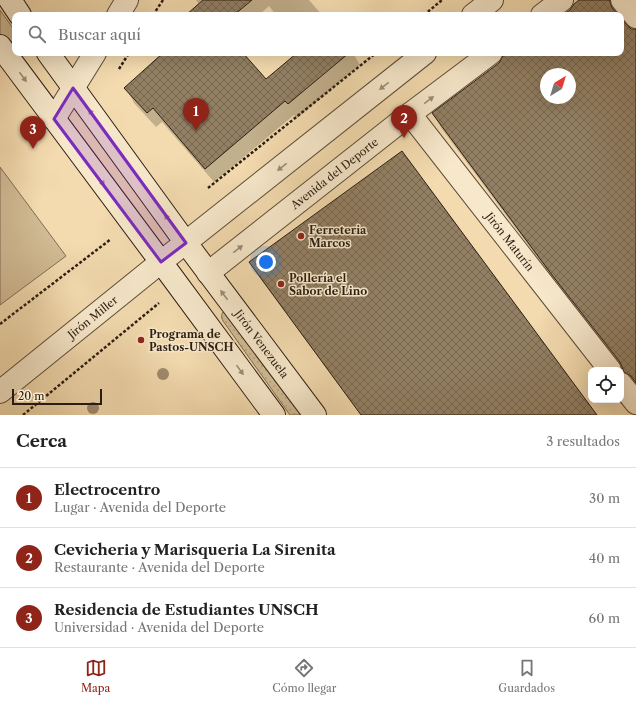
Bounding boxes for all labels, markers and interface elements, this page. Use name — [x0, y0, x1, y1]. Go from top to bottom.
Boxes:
search box — [12, 12, 624, 56]
icon: search — [26, 23, 48, 45]
text: Buscar aquí — [58, 25, 141, 44]
north arrow — [540, 68, 576, 104]
one-way arrow — [19, 72, 28, 83]
one-way arrow — [378, 82, 389, 90]
one-way arrow — [423, 95, 434, 104]
pin: 1 — [183, 98, 209, 131]
pin: 2 — [391, 105, 417, 138]
one-way arrow — [88, 108, 96, 119]
pin: 3 — [20, 116, 46, 149]
street label: Avenida del Deporte — [287, 135, 381, 213]
one-way arrow — [276, 162, 287, 171]
one-way arrow — [97, 176, 105, 187]
street label: Jirón Maturín — [481, 208, 537, 274]
one-way arrow — [164, 214, 172, 224]
place label: Ferreteria Marcos — [309, 223, 367, 250]
marker: Ferreteria Marcos — [296, 231, 306, 241]
one-way arrow — [233, 245, 244, 253]
your location — [256, 252, 276, 272]
place label: Pollería el Sabor de Lino — [289, 271, 367, 298]
marker: Pollería el Sabor de Lino — [276, 279, 286, 289]
one-way arrow — [220, 289, 228, 300]
street label: Jirón Miller — [63, 293, 121, 343]
street label: Jirón Venezuela — [230, 305, 292, 381]
place label: Programa de Pastos-UNSCH — [149, 327, 233, 354]
marker: Programa de Pastos-UNSCH — [136, 335, 146, 345]
one-way arrow — [236, 364, 245, 375]
map controls — [588, 367, 624, 403]
button: locate — [588, 367, 624, 403]
scale bar — [12, 387, 102, 406]
text: 20 m — [18, 389, 44, 403]
text: Cerca — [16, 431, 67, 451]
text: 3 resultados — [546, 433, 620, 449]
text: Electrocentro — [54, 480, 160, 499]
text: 1 — [26, 490, 32, 506]
text: 30 m — [589, 490, 620, 506]
text: Lugar · Avenida del Deporte — [54, 499, 226, 515]
text: Cevicheria y Marisqueria La Sirenita — [54, 540, 336, 559]
text: 2 — [25, 550, 33, 566]
text: 40 m — [589, 550, 620, 566]
text: Restaurante · Avenida del Deporte — [54, 559, 265, 575]
text: Residencia de Estudiantes UNSCH — [54, 600, 319, 619]
text: 3 — [25, 610, 33, 626]
text: 60 m — [589, 610, 620, 626]
text: Universidad · Avenida del Deporte — [54, 619, 264, 635]
tab: Mapa — [81, 657, 110, 695]
tab: Cómo llegar — [272, 657, 336, 695]
tab: Guardados — [498, 657, 555, 695]

